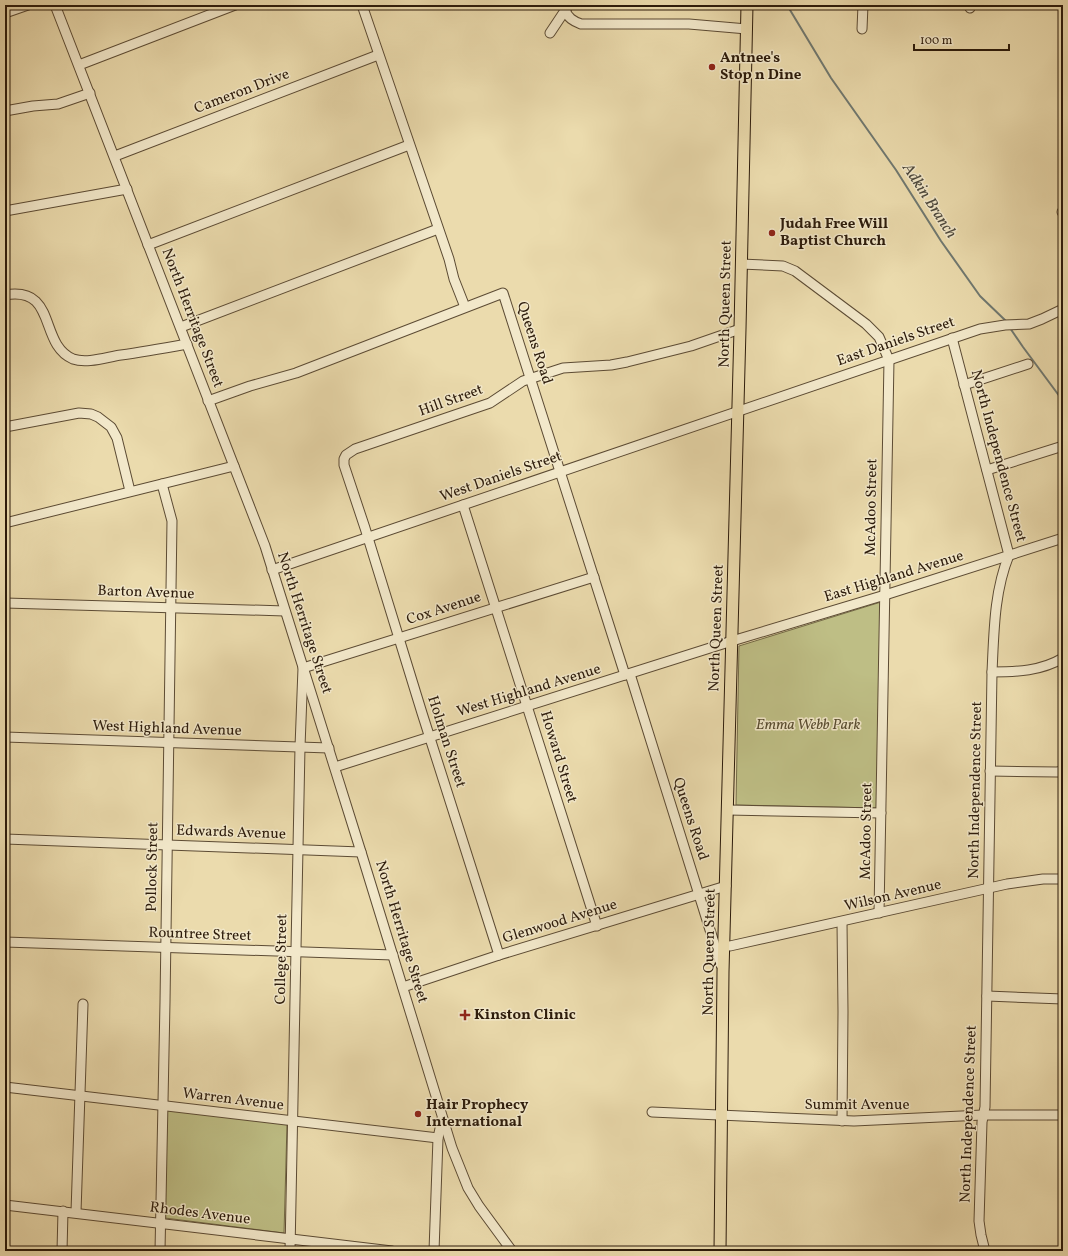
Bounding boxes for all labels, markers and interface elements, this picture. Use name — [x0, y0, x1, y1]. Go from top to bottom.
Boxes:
scale bar — [914, 26, 1009, 52]
text: 100 m — [920, 33, 953, 49]
place label: Antnee's Stop n Dine — [720, 48, 802, 86]
marker: Antnee's Stop n Dine — [707, 62, 717, 72]
street label: Cameron Drive — [191, 64, 293, 120]
water label: Adkin Branch — [896, 158, 962, 243]
place label: Judah Free Will Baptist Church — [779, 214, 888, 252]
marker: Judah Free Will Baptist Church — [767, 228, 777, 238]
street label: North Queen Street — [714, 240, 738, 368]
street label: North Herritage Street — [156, 245, 228, 391]
street label: Queens Road — [511, 299, 557, 387]
street label: East Daniels Street — [834, 312, 958, 372]
street label: North Independence Street — [965, 367, 1031, 545]
street label: Hill Street — [416, 380, 486, 422]
street label: West Daniels Street — [437, 446, 565, 508]
street label: McAdoo Street — [861, 458, 883, 556]
street label: East Highland Avenue — [822, 546, 966, 608]
street label: North Herritage Street — [271, 549, 337, 697]
street label: North Queen Street — [704, 564, 730, 692]
street label: Barton Avenue — [97, 581, 195, 605]
street label: Cox Avenue — [404, 587, 484, 631]
street label: West Highland Avenue — [454, 659, 604, 723]
street label: Holman Street — [421, 693, 471, 791]
street label: North Independence Street — [964, 701, 988, 879]
street label: Howard Street — [534, 708, 582, 806]
park label: Emma Webb Park — [756, 715, 860, 736]
street label: West Highland Avenue — [92, 716, 242, 742]
street label: Queens Road — [667, 775, 713, 863]
street label: McAdoo Street — [856, 782, 878, 880]
street label: Edwards Avenue — [176, 821, 286, 845]
street label: Pollock Street — [142, 822, 164, 912]
street label: North Herritage Street — [369, 858, 433, 1006]
street label: Wilson Avenue — [842, 875, 944, 917]
street label: North Queen Street — [698, 888, 722, 1016]
street label: Glenwood Avenue — [500, 895, 620, 949]
street label: College Street — [271, 913, 293, 1005]
street label: Rountree Street — [148, 923, 252, 947]
place label: Kinston Clinic — [474, 1005, 576, 1026]
marker: Kinston Clinic — [459, 1009, 471, 1021]
street label: North Independence Street — [955, 1025, 983, 1203]
street label: Warren Avenue — [181, 1083, 285, 1117]
place label: Hair Prophecy International — [426, 1095, 529, 1133]
street label: Summit Avenue — [804, 1095, 910, 1116]
marker: Hair Prophecy International — [413, 1109, 423, 1119]
street label: Rhodes Avenue — [148, 1197, 252, 1231]

